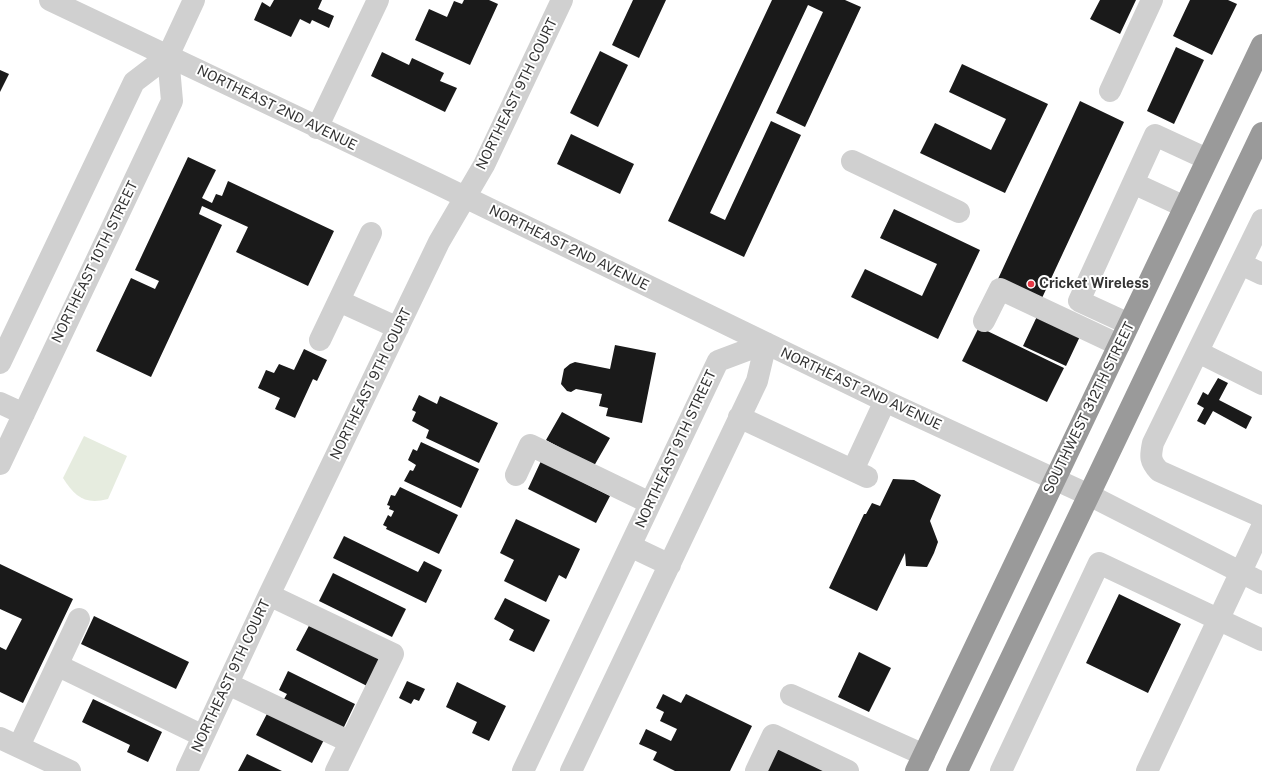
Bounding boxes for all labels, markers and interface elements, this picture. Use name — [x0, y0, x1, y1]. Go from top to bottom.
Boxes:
street label: NORTHEAST 9TH COURT — [473, 15, 561, 173]
street label: NORTHEAST 2ND AVENUE — [194, 62, 360, 154]
street label: NORTHEAST 10TH STREET — [48, 178, 142, 346]
street label: NORTHEAST 2ND AVENUE — [486, 202, 652, 294]
place label: Cricket Wireless — [1039, 276, 1149, 292]
marker: Cricket Wireless — [1026, 279, 1036, 289]
street label: NORTHEAST 9TH COURT — [327, 305, 415, 463]
street label: SOUTHWEST 312TH STREET — [1040, 319, 1138, 497]
street label: NORTHEAST 2ND AVENUE — [778, 344, 944, 434]
street label: NORTHEAST 9TH STREET — [632, 367, 720, 531]
street label: NORTHEAST 9TH COURT — [188, 597, 274, 755]

